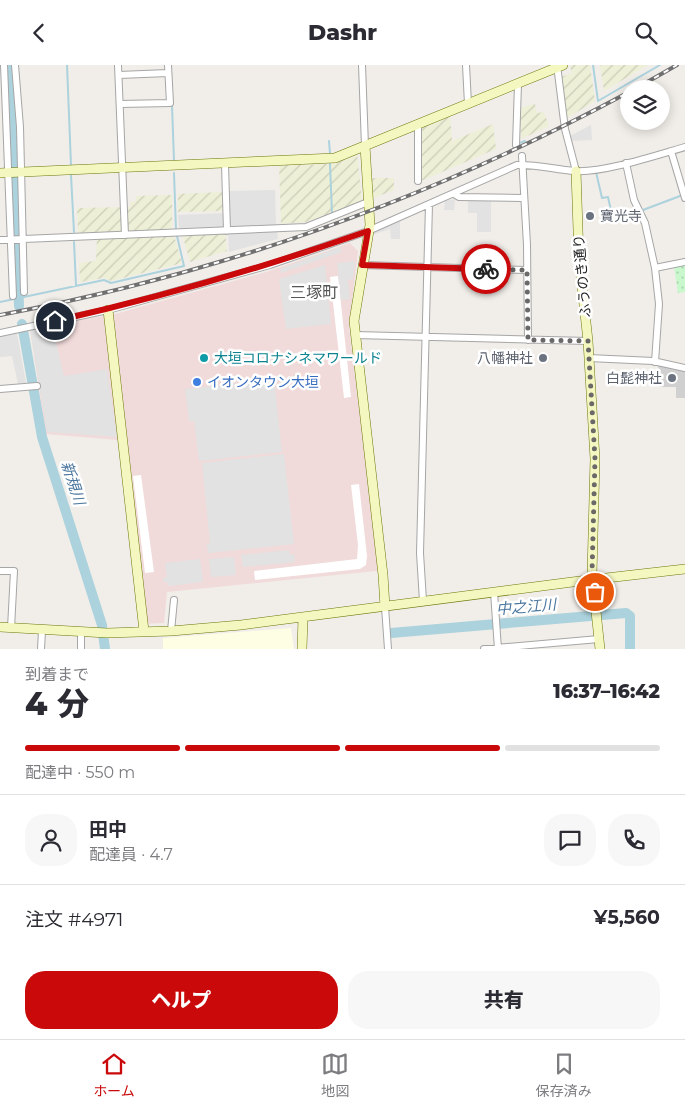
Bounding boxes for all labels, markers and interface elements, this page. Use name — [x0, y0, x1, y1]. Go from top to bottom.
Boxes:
icon: back — [25, 19, 53, 47]
text: Dashr — [308, 19, 377, 46]
icon: search — [632, 19, 660, 47]
map controls — [620, 80, 670, 130]
button: layers — [620, 80, 670, 130]
place label: 寶光寺 — [600, 207, 642, 225]
marker: 寶光寺 — [584, 210, 596, 222]
street label: ふうのき通り — [569, 234, 595, 318]
courier — [461, 244, 511, 294]
icon: bike — [472, 255, 500, 283]
district label: 三塚町 — [290, 283, 338, 302]
pin — [34, 300, 76, 342]
icon: home — [41, 307, 69, 335]
place label: 大垣コロナシネマワールド — [214, 349, 382, 367]
place label: 八幡神社 — [477, 349, 533, 367]
marker: 大垣コロナシネマワールド — [198, 352, 210, 364]
marker: 八幡神社 — [537, 352, 549, 364]
place label: 白髭神社 — [606, 369, 662, 387]
marker: 白髭神社 — [666, 372, 678, 384]
place label: イオンタウン大垣 — [207, 373, 319, 391]
marker: イオンタウン大垣 — [191, 376, 203, 388]
water label: 新規川 — [57, 459, 90, 509]
pin — [574, 571, 616, 613]
icon: bag — [581, 578, 609, 606]
water label: 中之江川 — [495, 594, 559, 619]
text: 到着まで — [25, 665, 89, 684]
text: 16:37–16:42 — [553, 680, 660, 703]
text: 4 分 — [25, 684, 89, 723]
text: 配達中 · 550 m — [25, 763, 135, 782]
button: person — [25, 814, 77, 866]
button: chat — [544, 814, 596, 866]
button: phone — [608, 814, 660, 866]
text: 田中 — [89, 818, 127, 841]
text: 配達員 · 4.7 — [89, 845, 173, 864]
text: ¥5,560 — [593, 906, 660, 929]
text: 注文 #4971 — [25, 908, 123, 931]
button: ヘルプ — [25, 971, 338, 1029]
button: 共有 — [348, 971, 660, 1029]
tab: ホーム — [93, 1050, 135, 1100]
tab: 地図 — [321, 1050, 349, 1100]
tab: 保存済み — [536, 1050, 592, 1100]

